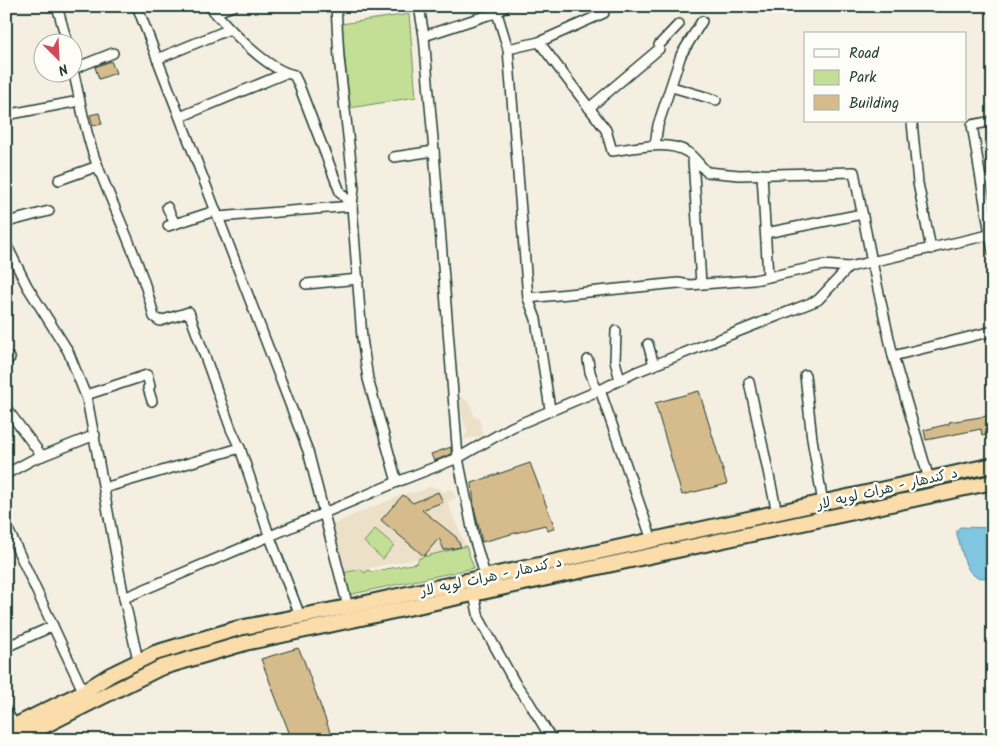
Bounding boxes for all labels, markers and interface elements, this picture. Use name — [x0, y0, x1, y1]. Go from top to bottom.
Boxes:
north arrow — [32, 32, 82, 82]
legend — [804, 32, 966, 122]
text: Road — [849, 42, 880, 66]
text: N — [54, 57, 71, 81]
text: Park — [849, 66, 877, 90]
text: Building — [849, 92, 899, 116]
street label: د کندهار - هرات لويه لار — [814, 462, 960, 516]
street label: د کندهار - هرات لويه لار — [417, 551, 564, 603]

